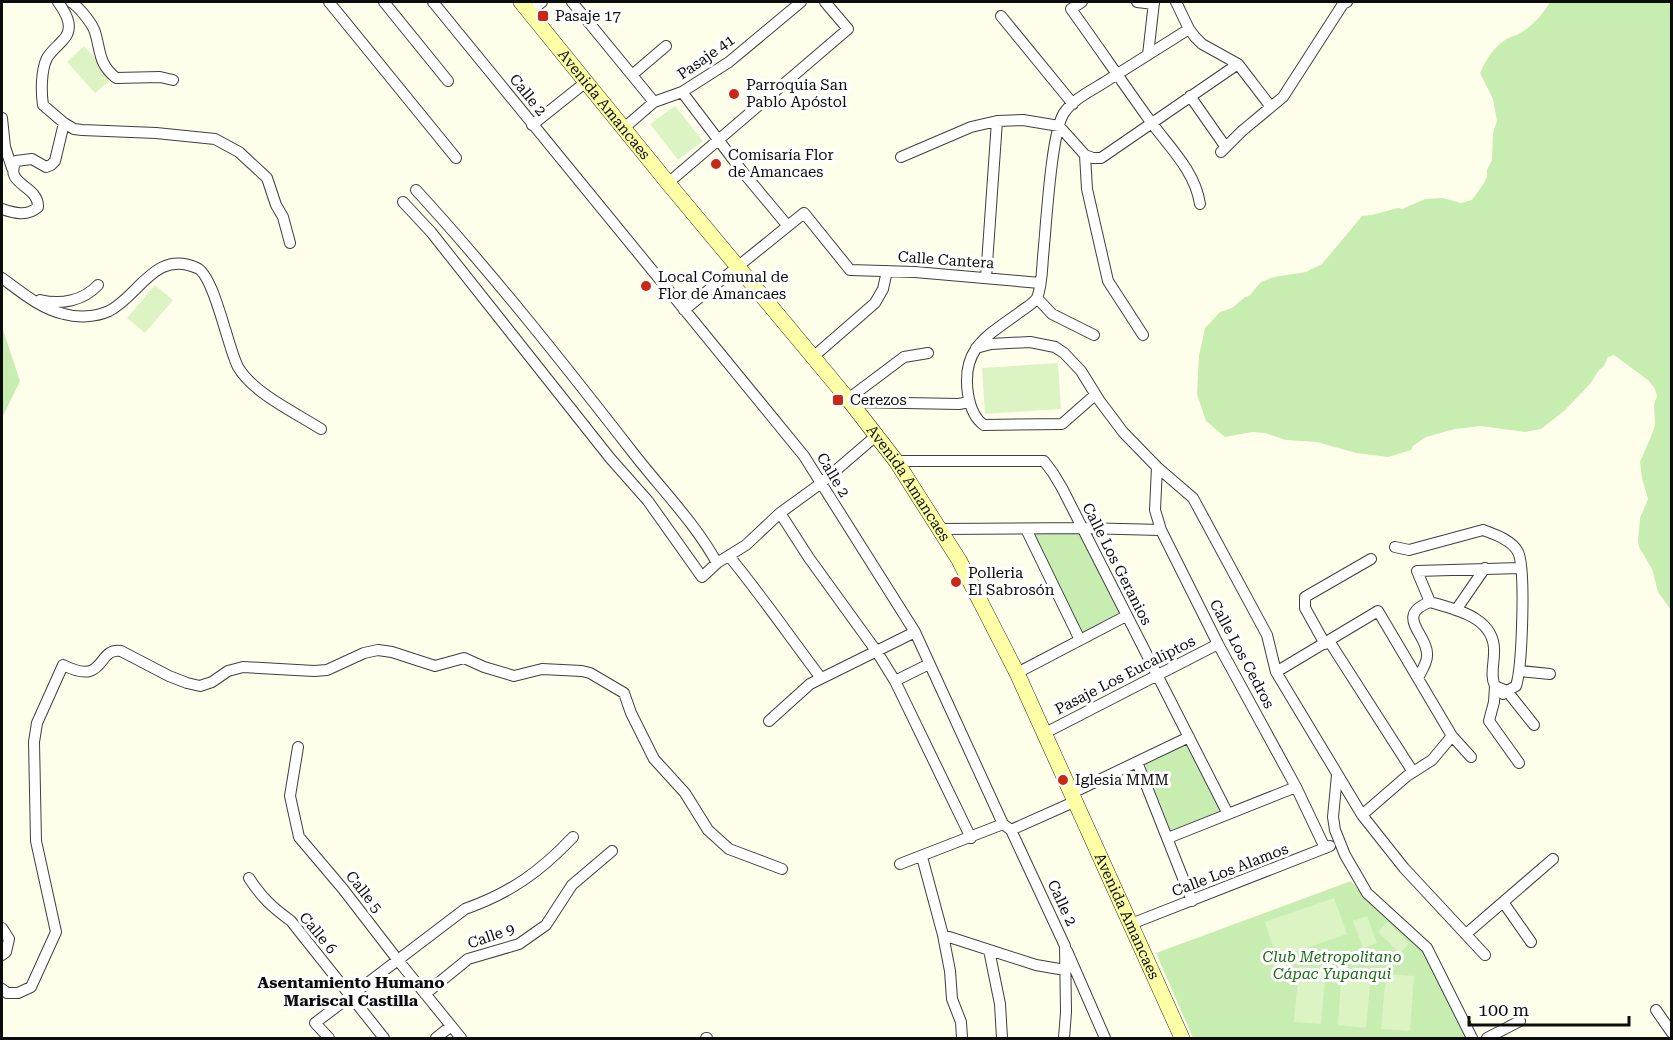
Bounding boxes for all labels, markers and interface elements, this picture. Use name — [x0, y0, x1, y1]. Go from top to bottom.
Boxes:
place label: Pasaje 17 — [555, 7, 621, 25]
marker: Pasaje 17 — [536, 9, 550, 23]
street label: Pasaje 41 — [674, 31, 738, 83]
street label: Avenida Amancaes — [554, 46, 654, 163]
street label: Calle 2 — [506, 70, 550, 120]
place label: Parroquia San Pablo Apóstol — [746, 76, 848, 111]
marker: Parroquia San Pablo Apóstol — [727, 87, 741, 101]
place label: Comisaría Flor de Amancaes — [728, 146, 834, 181]
marker: Comisaría Flor de Amancaes — [709, 157, 723, 171]
street label: Calle Cantera — [897, 248, 995, 272]
place label: Local Comunal de Flor de Amancaes — [658, 268, 789, 303]
marker: Local Comunal de Flor de Amancaes — [639, 279, 653, 293]
place label: Cerezos — [850, 391, 907, 409]
marker: Cerezos — [831, 393, 845, 407]
street label: Avenida Amancaes — [863, 421, 954, 545]
street label: Calle 2 — [813, 450, 853, 500]
street label: Calle Los Geranios — [1078, 500, 1156, 628]
place label: Polleria El Sabrosón — [968, 564, 1055, 599]
marker: Polleria El Sabrosón — [949, 575, 963, 589]
street label: Calle Los Cedros — [1206, 596, 1278, 712]
street label: Pasaje Los Eucaliptos — [1052, 632, 1198, 718]
place label: Iglesia MMM — [1075, 771, 1169, 789]
marker: Iglesia MMM — [1056, 773, 1070, 787]
street label: Calle Los Alamos — [1169, 840, 1291, 900]
street label: Avenida Amancaes — [1091, 850, 1163, 982]
street label: Calle 5 — [342, 867, 386, 917]
street label: Calle 2 — [1044, 877, 1080, 929]
street label: Calle 6 — [295, 909, 341, 957]
street label: Calle 9 — [465, 920, 517, 952]
park label: Club Metropolitano Cápac Yupanqui — [1263, 948, 1402, 983]
district label: Asentamiento Humano Mariscal Castilla — [257, 973, 445, 1010]
scale bar — [1469, 989, 1630, 1027]
text: 100 m — [1478, 999, 1529, 1020]

